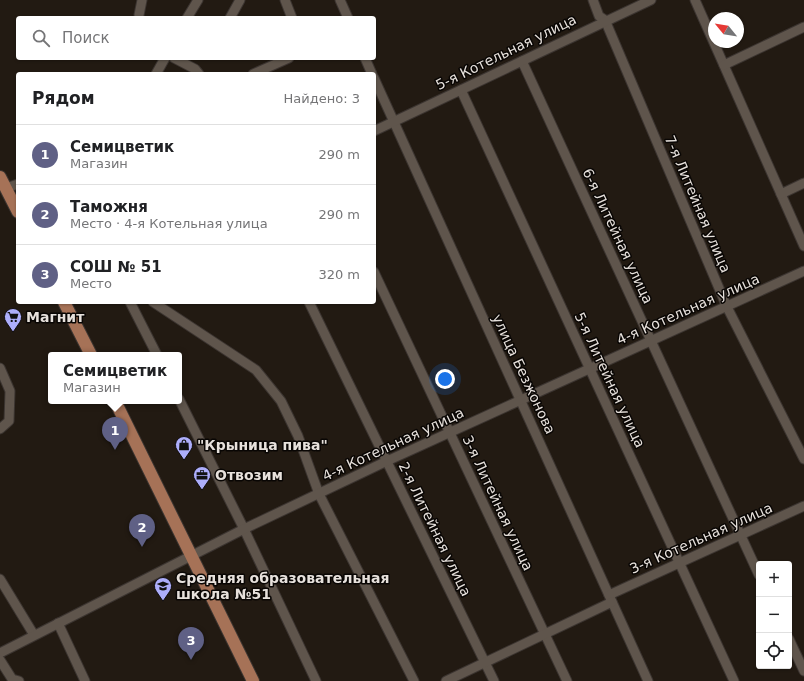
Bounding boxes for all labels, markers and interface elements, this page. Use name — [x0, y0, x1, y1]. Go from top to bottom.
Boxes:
street label: 5-я Котельная улица — [433, 11, 579, 93]
north arrow — [708, 12, 744, 48]
search box — [16, 16, 376, 60]
icon: search — [30, 27, 52, 49]
text: Поиск — [62, 29, 110, 47]
text: Рядом — [32, 88, 95, 108]
text: Найдено: 3 — [284, 91, 360, 106]
street label: 7-я Литейная улица — [662, 133, 734, 275]
text: Семицветик — [70, 138, 174, 156]
text: 1 — [40, 147, 50, 162]
text: 290 m — [318, 147, 360, 162]
text: Магазин — [70, 156, 128, 171]
street label: 6-я Литейная улица — [580, 166, 656, 306]
text: Таможня — [70, 198, 148, 216]
text: 2 — [40, 207, 50, 222]
text: 290 m — [318, 207, 360, 222]
text: Место · 4-я Котельная улица — [70, 216, 268, 231]
text: СОШ № 51 — [70, 258, 162, 276]
text: 3 — [40, 267, 50, 282]
text: 320 m — [318, 267, 360, 282]
street label: 4-я Котельная улица — [614, 270, 762, 348]
text: Место — [70, 276, 112, 291]
supermarket icon: Магнит — [3, 307, 23, 332]
place label: Магнит — [26, 309, 85, 325]
street label: 5-я Литейная улица — [572, 310, 648, 450]
street label: улица Безжонова — [489, 312, 559, 436]
popup — [48, 352, 182, 404]
text: Семицветик — [63, 362, 167, 380]
your location — [435, 369, 455, 389]
text: Магазин — [63, 380, 121, 395]
street label: 4-я Котельная улица — [320, 404, 466, 484]
pin: 1 — [102, 417, 128, 450]
street label: 3-я Литейная улица — [460, 433, 536, 573]
shop icon: "Крыница пива" — [174, 435, 194, 460]
place label: "Крыница пива" — [197, 437, 328, 453]
street label: 2-я Литейная улица — [396, 459, 474, 599]
office icon: Отвозим — [192, 465, 212, 490]
place label: Отвозим — [215, 467, 283, 483]
street label: 3-я Котельная улица — [627, 499, 775, 577]
pin: 2 — [129, 514, 155, 547]
map controls — [756, 561, 792, 669]
button: + — [756, 561, 792, 597]
place label: Средняя образовательная школа №51 — [176, 570, 389, 602]
school or university icon: Средняя образовательная школа №51 — [153, 576, 173, 601]
button: − — [756, 597, 792, 633]
pin: 3 — [178, 627, 204, 660]
button: locate — [756, 633, 792, 669]

